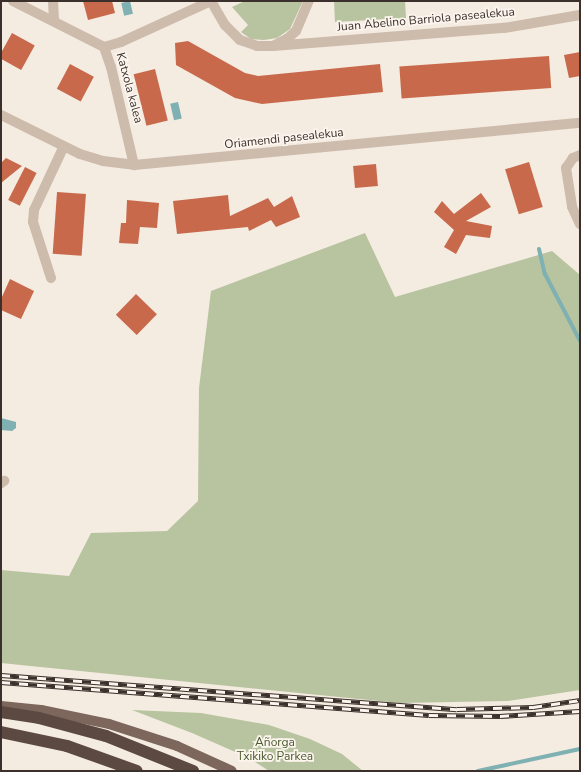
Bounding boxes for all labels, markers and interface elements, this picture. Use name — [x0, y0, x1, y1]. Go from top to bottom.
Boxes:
street label: Juan Abelino Barriola pasealekua — [337, 5, 515, 35]
street label: Katxola kalea — [113, 51, 145, 125]
street label: Oriamendi pasealekua — [224, 126, 344, 152]
park label: Añorga Txikiko Parkea — [237, 736, 313, 764]

